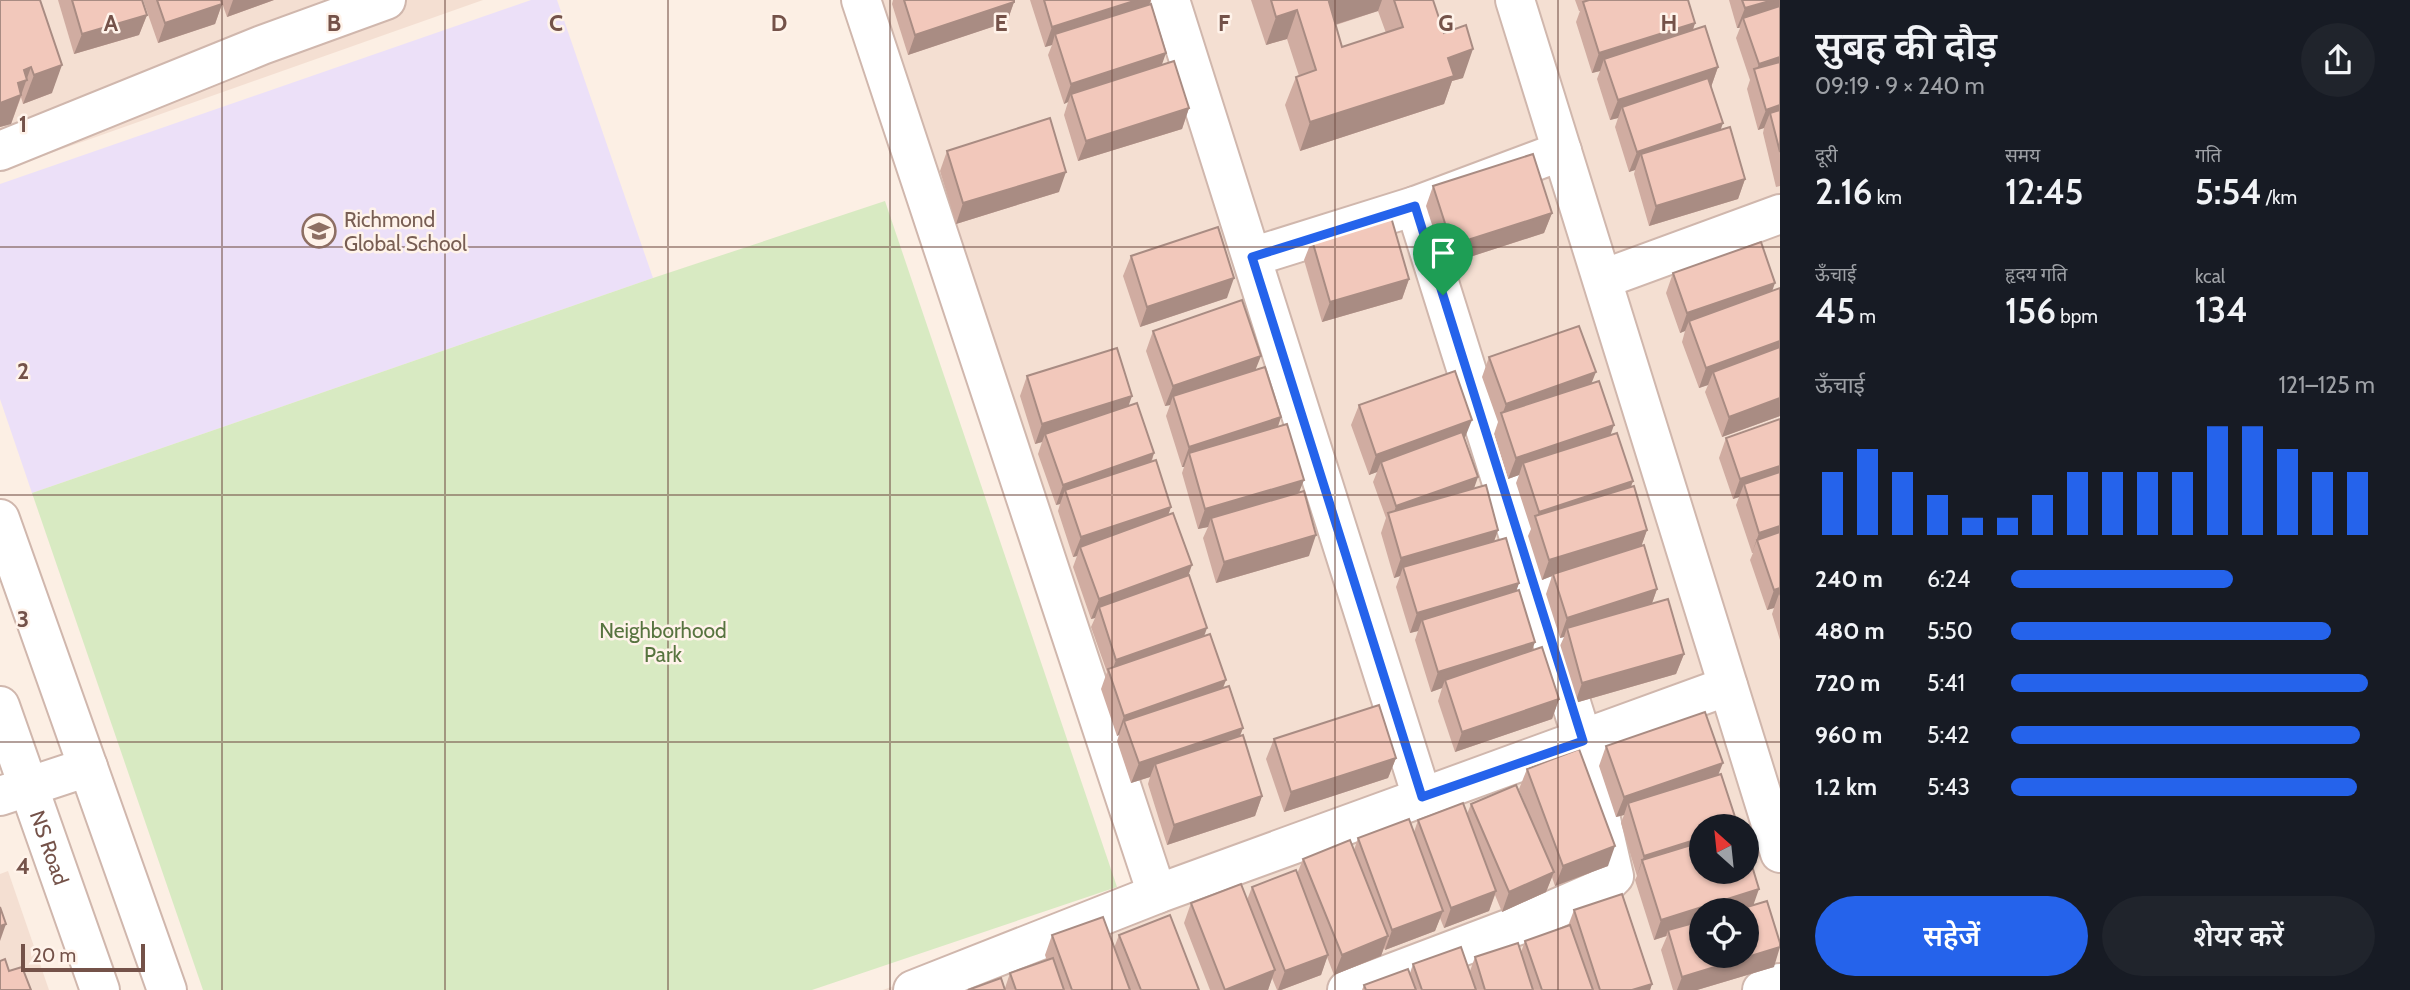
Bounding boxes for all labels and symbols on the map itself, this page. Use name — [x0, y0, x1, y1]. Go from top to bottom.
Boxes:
text: A — [104, 9, 119, 37]
text: B — [327, 9, 341, 37]
text: C — [549, 9, 563, 37]
text: D — [771, 9, 787, 37]
text: E — [994, 9, 1008, 37]
text: F — [1218, 9, 1230, 37]
text: G — [1438, 9, 1454, 37]
text: H — [1661, 9, 1677, 37]
text: 1 — [19, 110, 27, 138]
place label: Richmond Global School — [344, 207, 467, 256]
school or university icon: Richmond Global School — [300, 212, 338, 250]
pin — [1413, 223, 1473, 295]
text: 2 — [17, 357, 29, 385]
text: 3 — [17, 605, 29, 633]
park label: Neighborhood Park — [599, 618, 727, 667]
street label: NS Road — [25, 807, 74, 888]
north arrow — [1689, 814, 1759, 884]
text: 4 — [16, 852, 30, 880]
scale bar — [21, 941, 145, 973]

